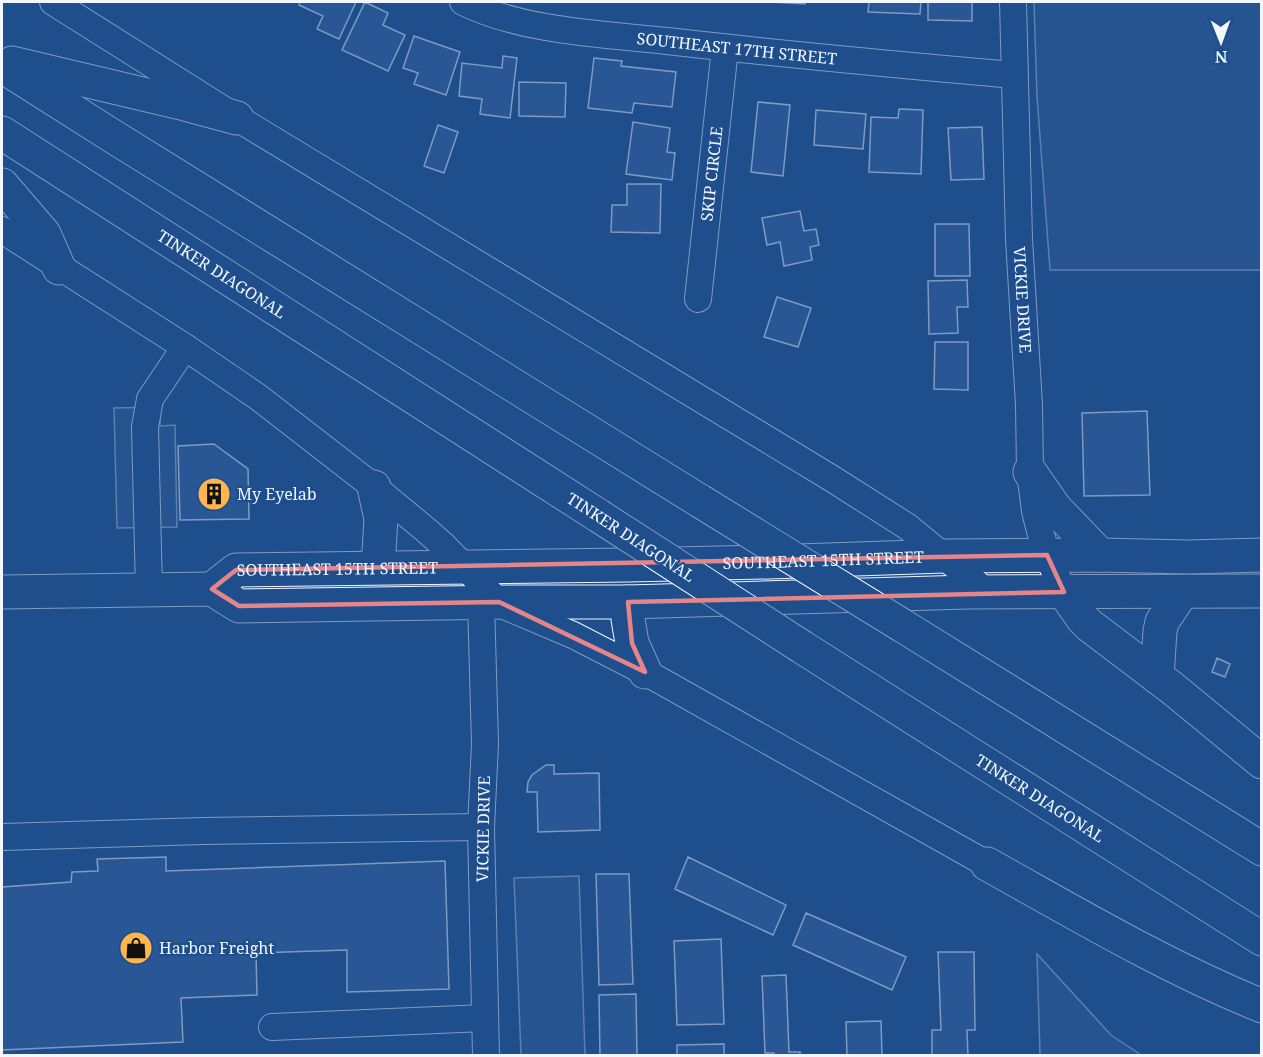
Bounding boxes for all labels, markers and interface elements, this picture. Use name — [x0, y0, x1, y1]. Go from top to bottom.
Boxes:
north arrow — [1191, 12, 1251, 72]
street label: SOUTHEAST 17TH STREET — [636, 27, 838, 70]
text: N — [1214, 46, 1228, 68]
street label: SKIP CIRCLE — [695, 125, 728, 222]
street label: TINKER DIAGONAL — [153, 224, 290, 323]
street label: VICKIE DRIVE — [1008, 246, 1037, 354]
building icon: My Eyelab — [196, 476, 232, 512]
place label: My Eyelab — [237, 483, 317, 505]
street label: TINKER DIAGONAL — [563, 487, 699, 587]
street label: SOUTHEAST 15TH STREET — [722, 546, 924, 574]
street label: SOUTHEAST 15TH STREET — [237, 556, 438, 581]
street label: TINKER DIAGONAL — [971, 749, 1109, 847]
street label: VICKIE DRIVE — [471, 776, 495, 882]
shop icon: Harbor Freight — [118, 930, 154, 966]
place label: Harbor Freight — [159, 937, 274, 959]

